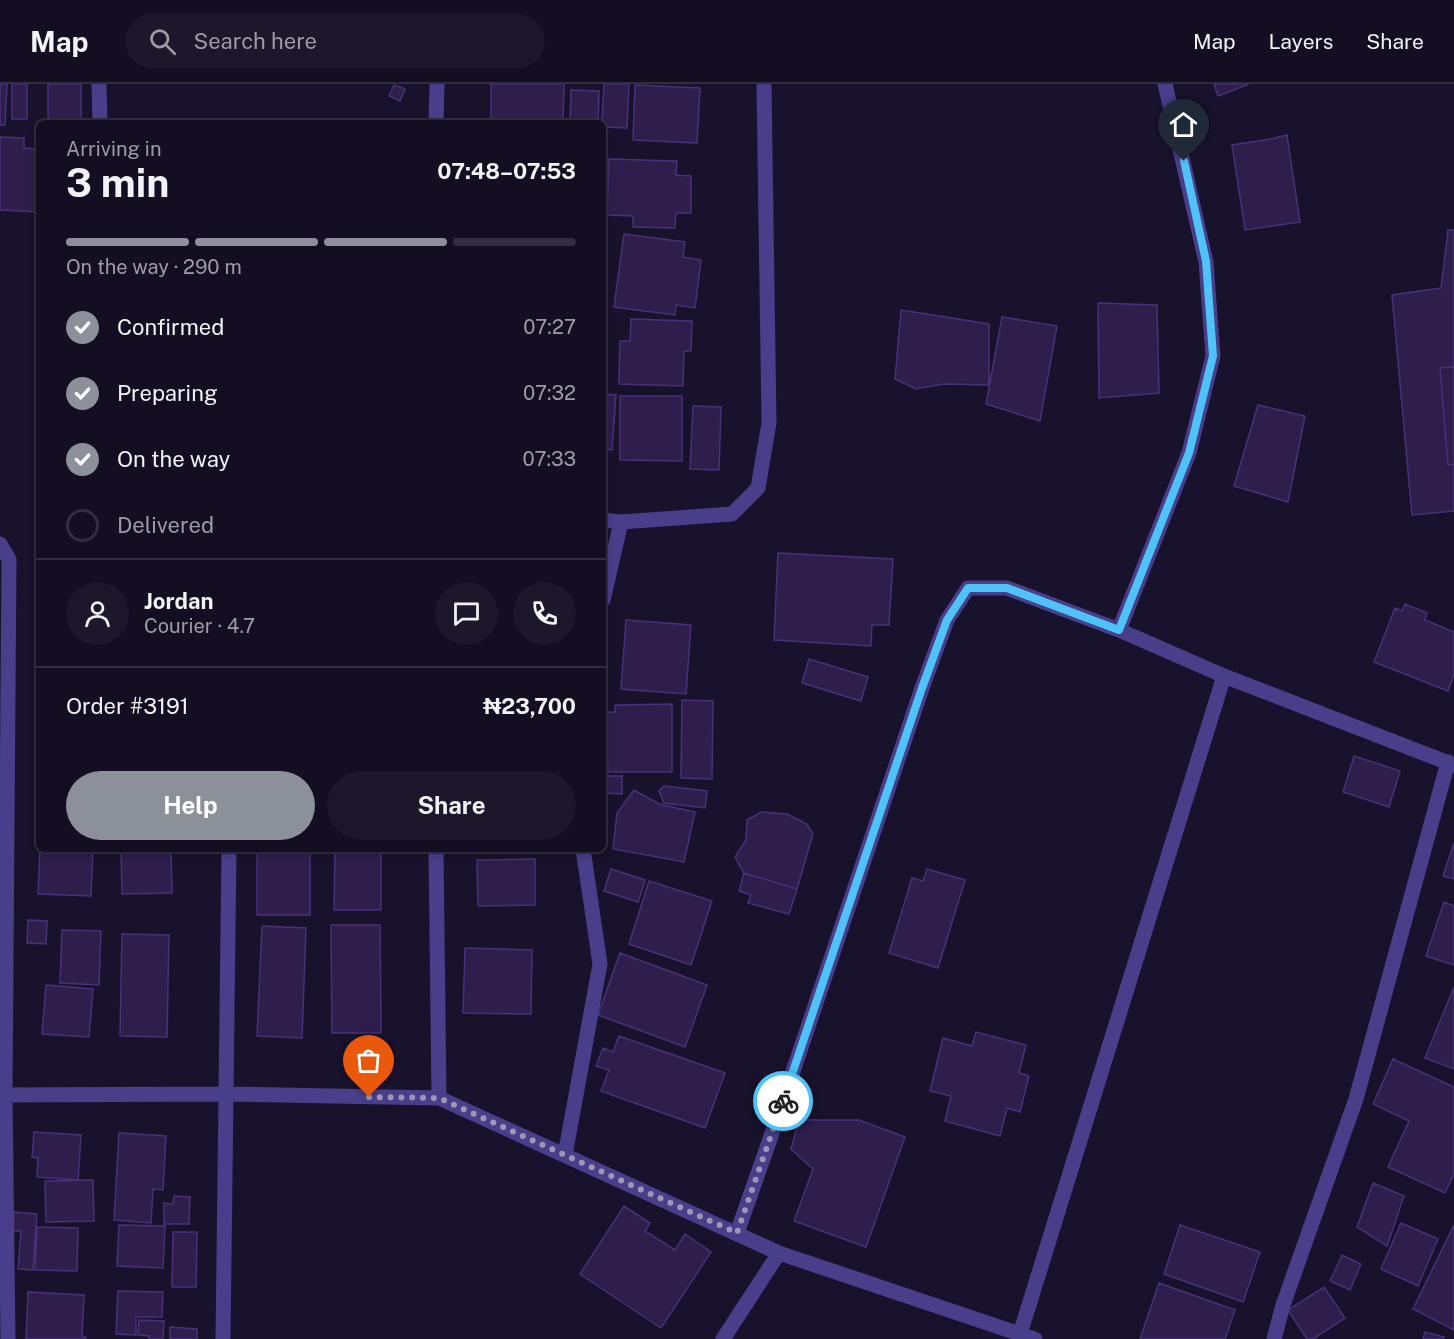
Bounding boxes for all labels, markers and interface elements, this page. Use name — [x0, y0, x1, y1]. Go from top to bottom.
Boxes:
search box — [125, 14, 545, 68]
text: Map — [30, 25, 89, 58]
icon: search — [146, 25, 179, 58]
text: Search here — [194, 28, 317, 54]
text: Map — [1193, 29, 1236, 54]
text: Layers — [1269, 29, 1333, 54]
text: Share — [1366, 29, 1424, 54]
pin — [1158, 99, 1209, 161]
icon: home — [1167, 108, 1200, 141]
text: Arriving in — [66, 137, 161, 161]
text: 07:48–07:53 — [437, 158, 576, 184]
text: 3 min — [66, 160, 169, 206]
text: On the way · 290 m — [66, 255, 242, 279]
icon: check — [66, 311, 99, 344]
text: Confirmed — [117, 314, 224, 340]
text: 07:27 — [523, 315, 576, 339]
icon: check — [66, 377, 99, 410]
text: Preparing — [117, 380, 218, 406]
text: 07:32 — [523, 381, 576, 405]
icon: check — [66, 443, 99, 476]
text: On the way — [117, 446, 230, 472]
text: 07:33 — [523, 447, 576, 471]
text: Delivered — [117, 512, 214, 538]
button: person — [66, 582, 129, 645]
button: chat — [435, 582, 498, 645]
button: phone — [513, 582, 576, 645]
text: Jordan — [144, 588, 213, 614]
text: Courier · 4.7 — [144, 614, 255, 638]
text: Order #3191 — [66, 693, 189, 719]
text: ₦23,700 — [483, 693, 576, 719]
button: Help — [66, 771, 315, 840]
button: Share — [327, 771, 576, 840]
pin — [343, 1035, 394, 1097]
icon: bag — [352, 1044, 385, 1077]
courier — [753, 1071, 813, 1131]
icon: bike — [767, 1085, 800, 1118]

